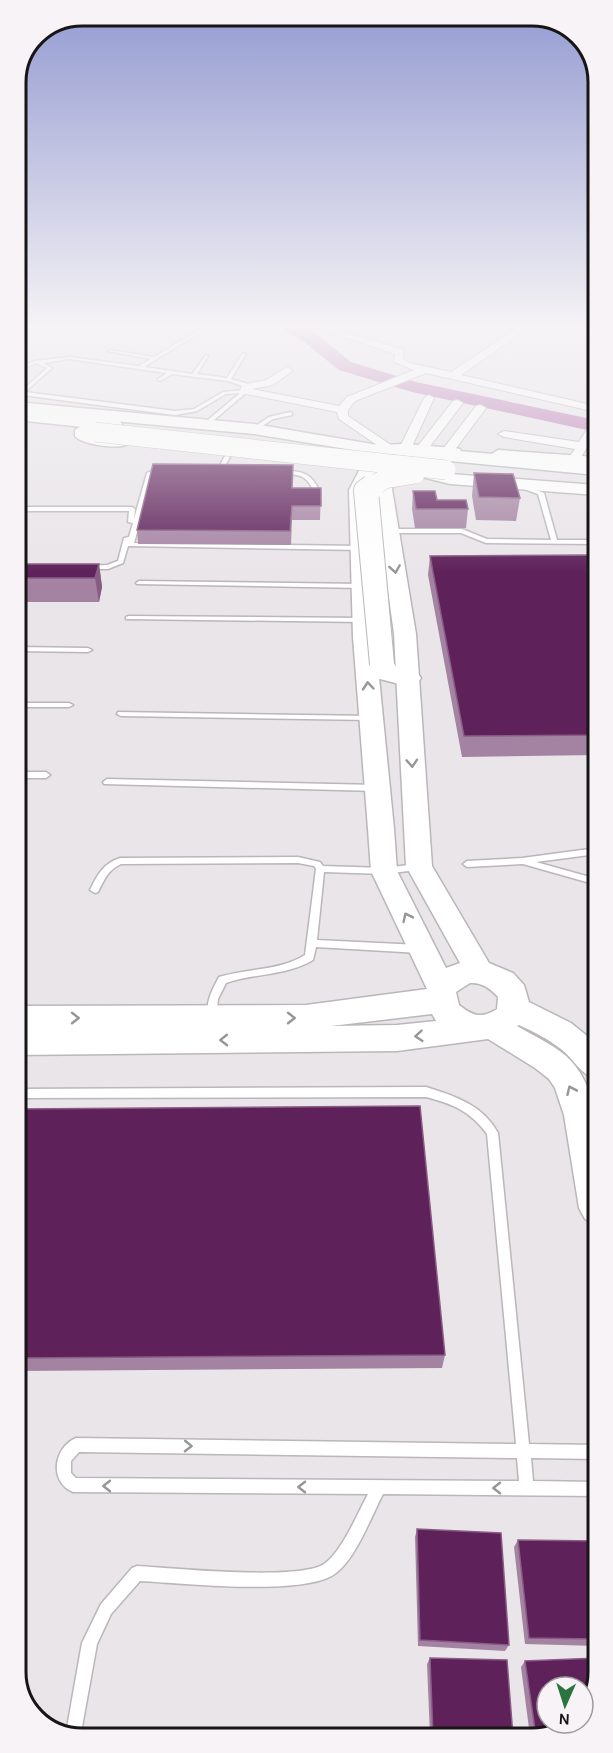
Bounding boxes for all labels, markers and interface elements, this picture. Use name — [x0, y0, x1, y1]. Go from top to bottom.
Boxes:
one-way arrow — [388, 565, 400, 574]
one-way arrow — [362, 682, 375, 691]
one-way arrow — [405, 759, 418, 768]
one-way arrow — [402, 913, 414, 924]
one-way arrow — [286, 1011, 295, 1024]
one-way arrow — [70, 1012, 79, 1024]
one-way arrow — [414, 1029, 423, 1042]
one-way arrow — [219, 1033, 228, 1046]
one-way arrow — [566, 1085, 578, 1096]
one-way arrow — [183, 1440, 192, 1452]
one-way arrow — [103, 1479, 112, 1492]
one-way arrow — [298, 1481, 307, 1493]
one-way arrow — [493, 1482, 502, 1494]
north arrow — [535, 1675, 595, 1735]
text: N — [558, 1710, 570, 1729]

